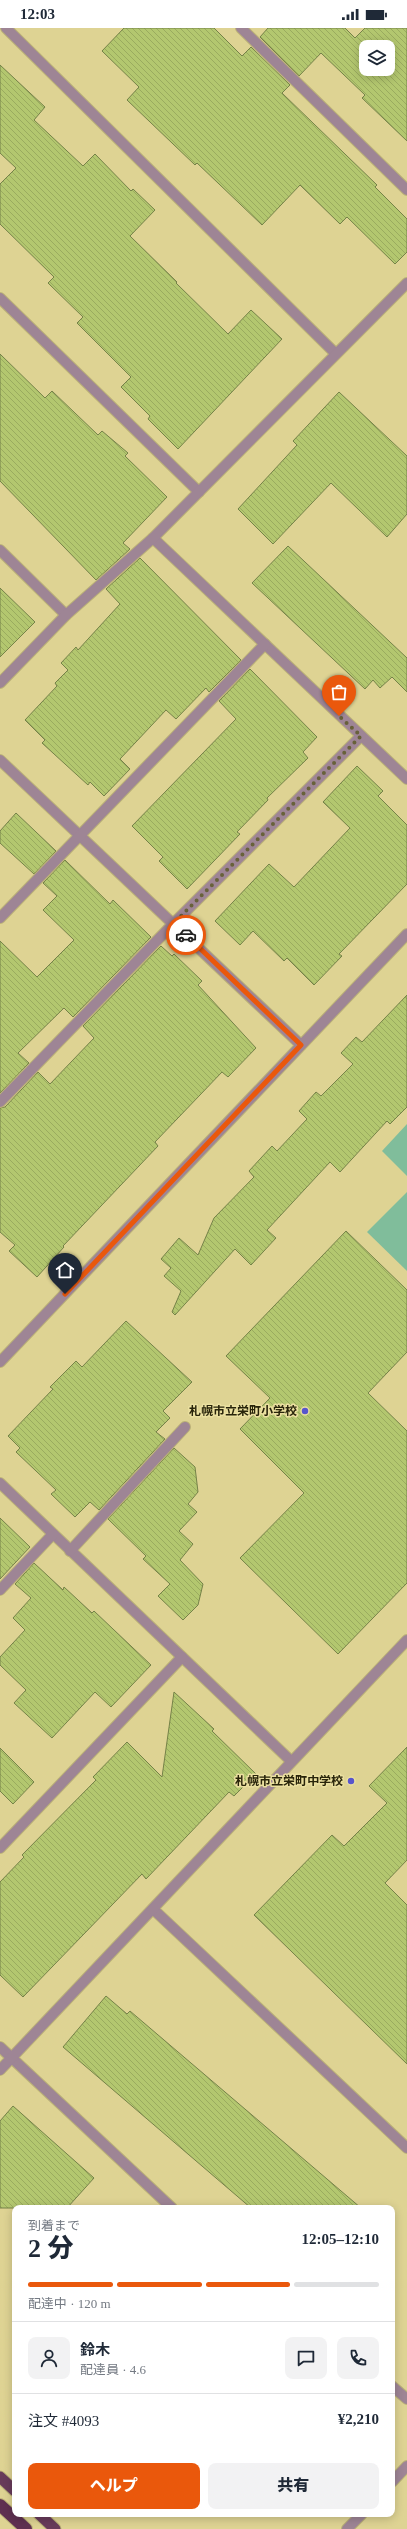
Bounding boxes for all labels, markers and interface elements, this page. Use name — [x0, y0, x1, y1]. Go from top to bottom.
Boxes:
text: 12:03 — [20, 6, 55, 22]
map controls — [359, 40, 395, 76]
button: layers — [359, 40, 395, 76]
pin — [322, 675, 356, 716]
icon: bag — [328, 681, 350, 703]
courier — [166, 915, 206, 955]
icon: car — [175, 924, 197, 946]
pin — [48, 1253, 82, 1294]
icon: home — [54, 1259, 76, 1281]
place label: 札幌市立栄町小学校 — [189, 1404, 297, 1418]
marker: 札幌市立栄町小学校 — [300, 1406, 310, 1416]
place label: 札幌市立栄町中学校 — [235, 1774, 343, 1788]
marker: 札幌市立栄町中学校 — [346, 1776, 356, 1786]
text: 到着まで — [28, 2218, 80, 2233]
text: 12:05–12:10 — [302, 2231, 379, 2247]
text: 2 分 — [28, 2234, 74, 2263]
text: 配達中 · 120 m — [28, 2296, 111, 2311]
button: person — [28, 2337, 70, 2379]
button: chat — [285, 2337, 327, 2379]
button: phone — [337, 2337, 379, 2379]
text: 鈴木 — [80, 2342, 110, 2358]
text: 配達員 · 4.6 — [80, 2362, 146, 2377]
text: ¥2,210 — [338, 2411, 379, 2427]
text: 注文 #4093 — [28, 2413, 99, 2429]
button: ヘルプ — [28, 2463, 200, 2509]
button: 共有 — [208, 2463, 379, 2509]

